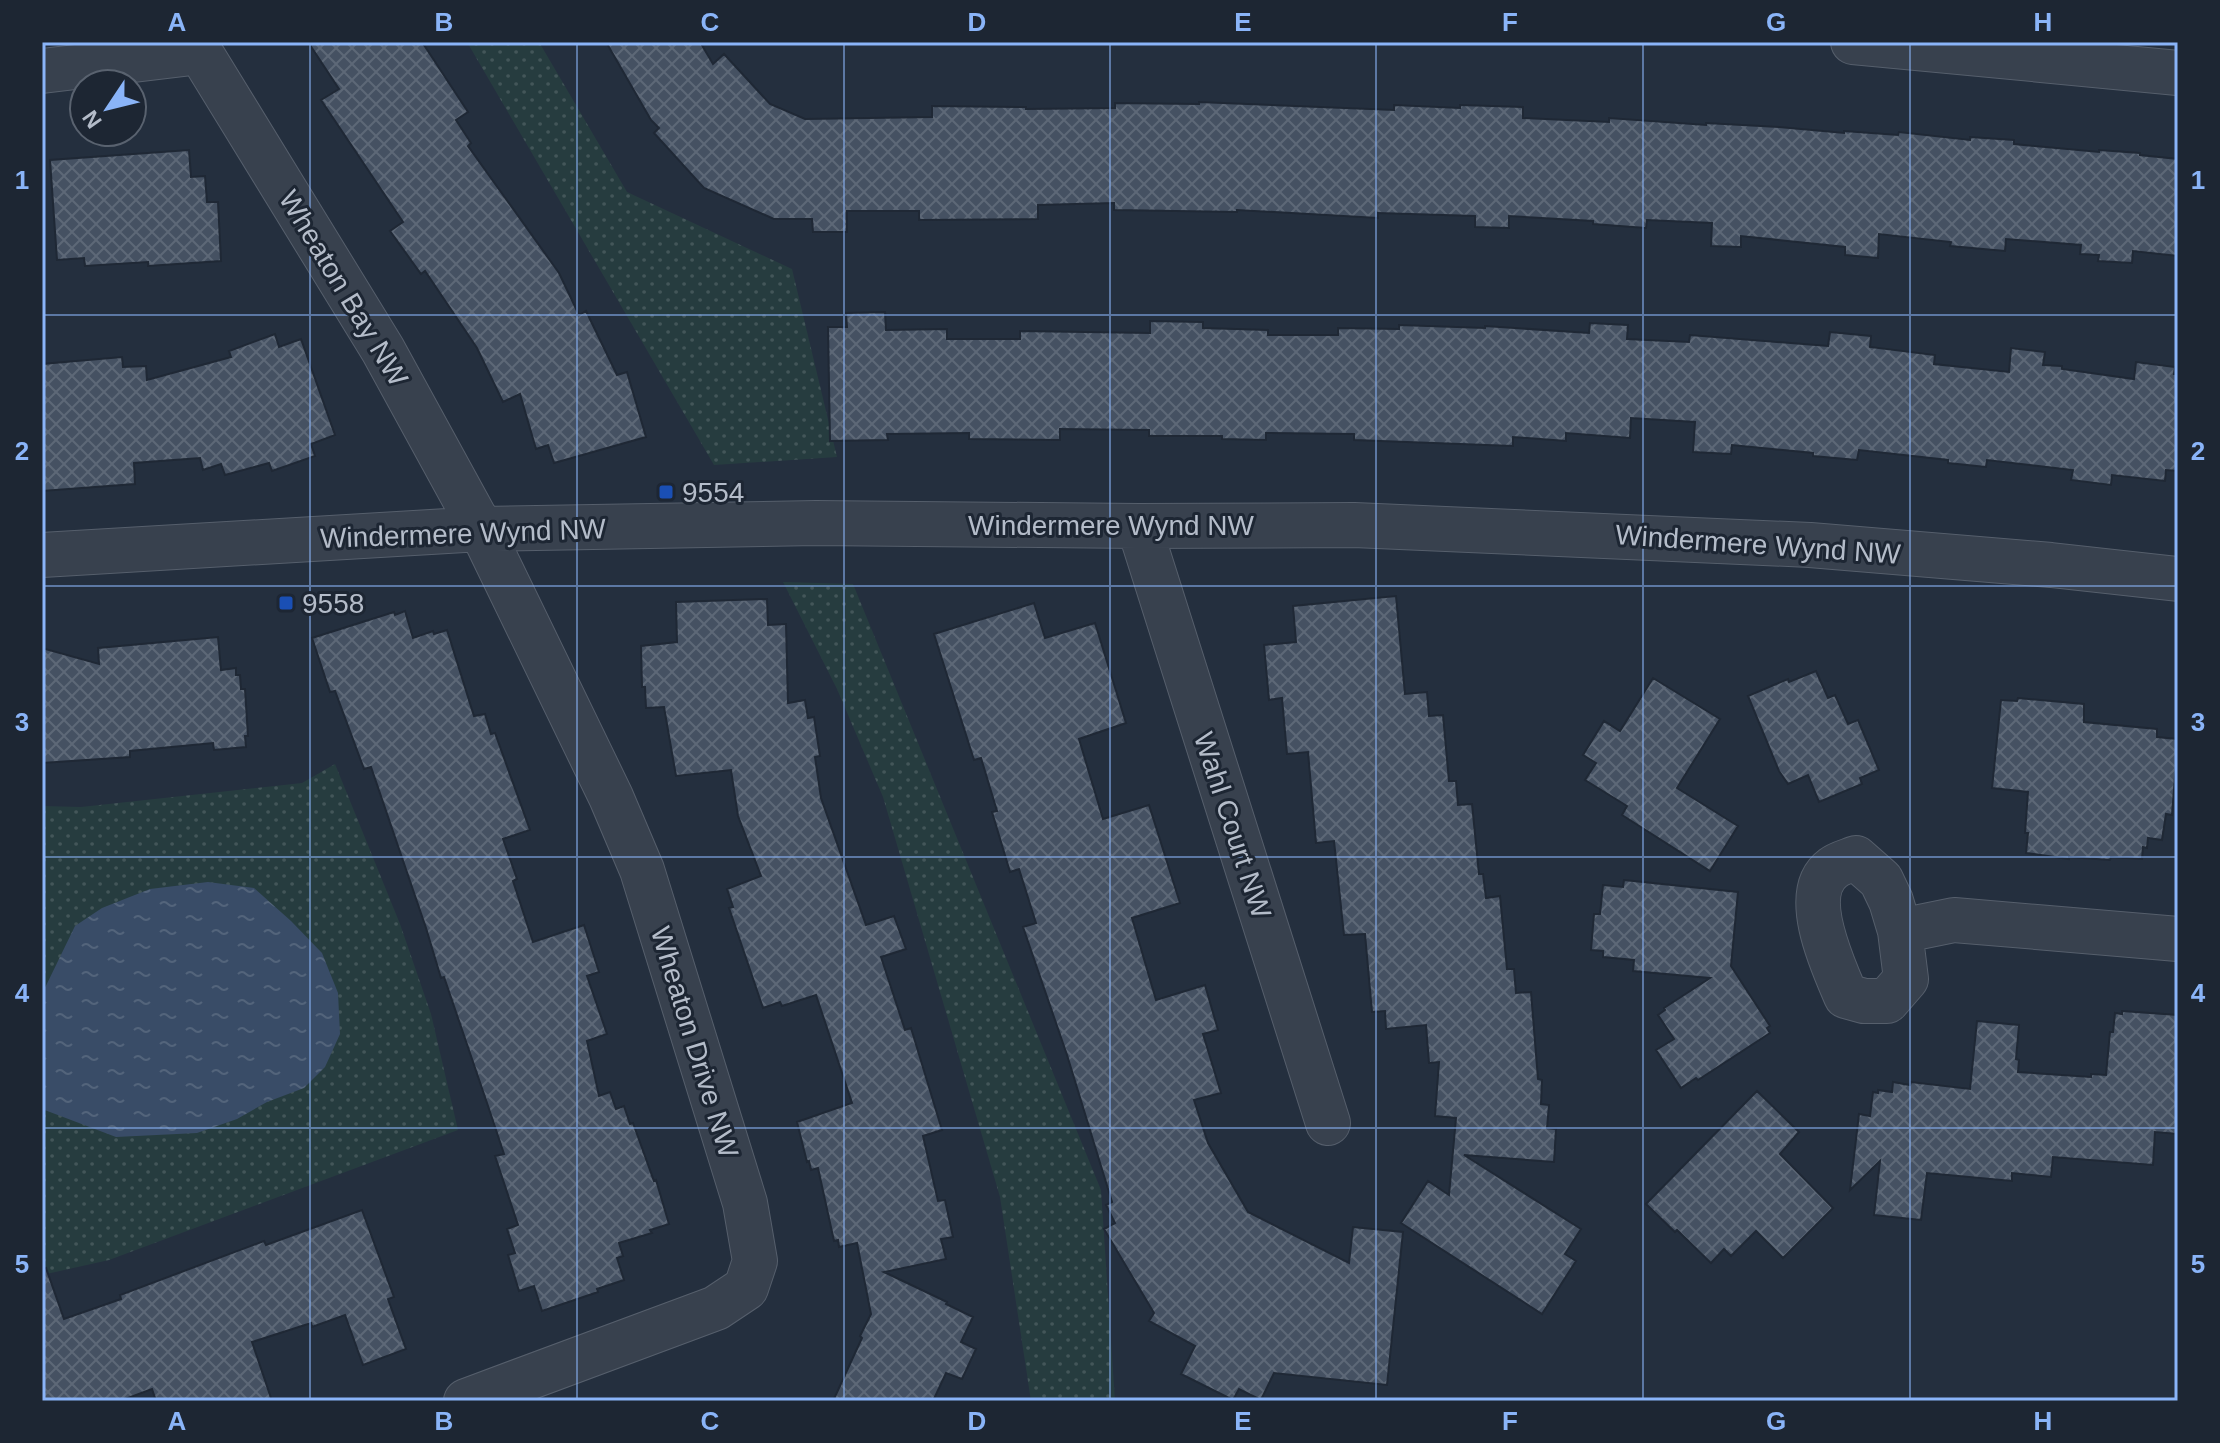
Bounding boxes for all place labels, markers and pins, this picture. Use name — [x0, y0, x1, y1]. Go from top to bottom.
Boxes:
place label: 9554 — [682, 477, 744, 508]
marker: 9554 — [657, 483, 675, 501]
place label: 9558 — [302, 588, 364, 619]
marker: 9558 — [277, 594, 295, 612]

